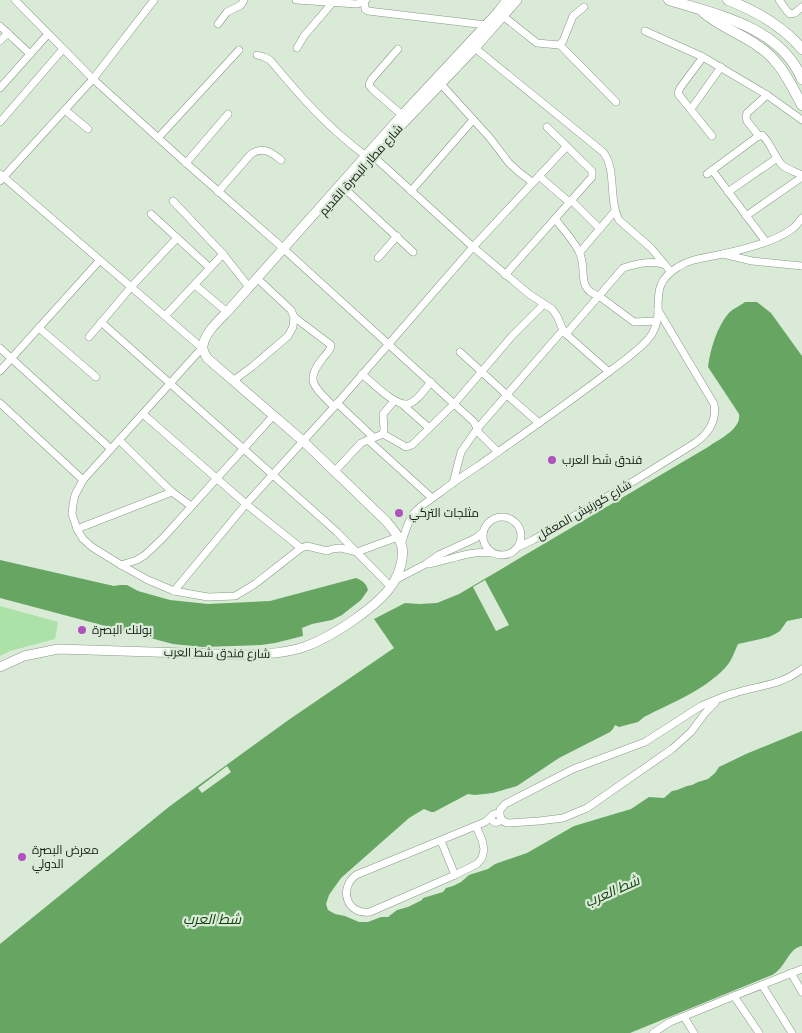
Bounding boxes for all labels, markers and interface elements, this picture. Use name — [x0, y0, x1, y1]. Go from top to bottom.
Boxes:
street label: شارع مطار البصرة القديم — [316, 122, 406, 219]
place label: فندق شط العرب — [562, 453, 642, 467]
marker: فندق شط العرب — [546, 454, 558, 466]
street label: شارع كورنيش المعقل — [534, 477, 634, 544]
place label: مثلجات التركي — [409, 506, 479, 523]
marker: مثلجات التركي — [393, 507, 405, 519]
place label: بولنك البصرة — [92, 623, 152, 637]
marker: بولنك البصرة — [76, 624, 88, 636]
street label: شارع فندق شط العرب — [164, 645, 270, 662]
place label: معرض البصرة الدولي — [32, 843, 99, 874]
marker: معرض البصرة الدولي — [16, 851, 28, 863]
water label: شط العرب — [582, 872, 643, 911]
water label: شط العرب — [183, 911, 241, 928]

